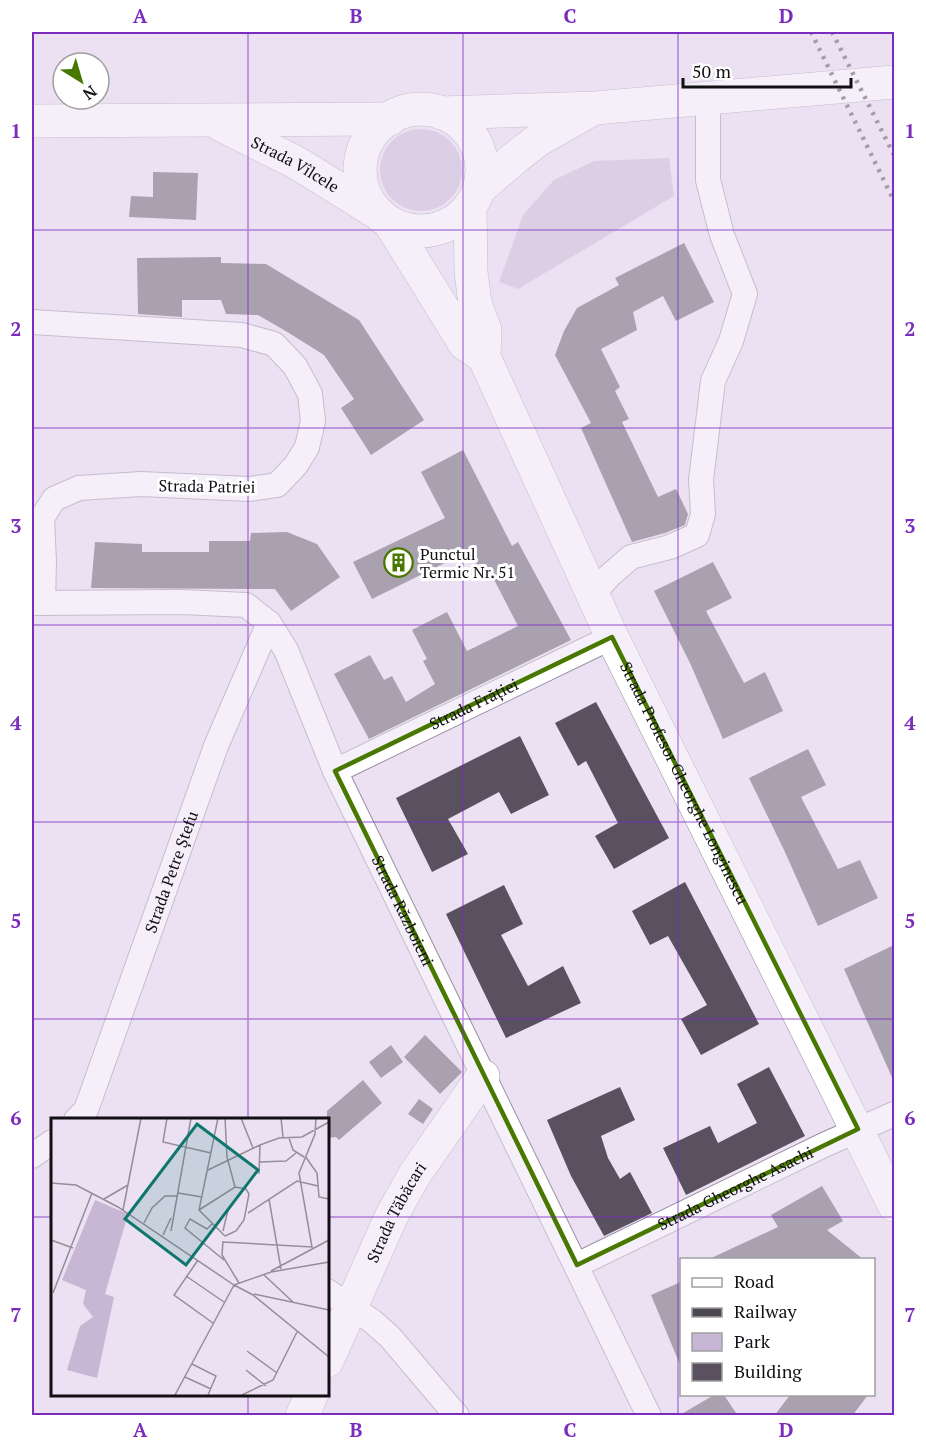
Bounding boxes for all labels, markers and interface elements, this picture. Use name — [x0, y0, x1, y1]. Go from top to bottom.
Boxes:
text: A — [133, 2, 148, 29]
text: B — [350, 2, 363, 29]
text: C — [563, 2, 577, 29]
text: D — [779, 2, 793, 29]
north arrow — [51, 51, 111, 111]
scale bar — [683, 51, 851, 89]
text: 50 m — [692, 59, 732, 83]
text: N — [79, 81, 101, 105]
text: 1 — [10, 117, 22, 144]
text: 1 — [904, 117, 916, 144]
street label: Strada Vîlcele — [248, 131, 343, 198]
text: 2 — [10, 315, 22, 342]
text: 2 — [904, 315, 916, 342]
street label: Strada Patriei — [158, 474, 256, 498]
text: 3 — [10, 512, 22, 539]
text: 3 — [904, 512, 916, 539]
place label: Punctul Termic Nr. 51 — [420, 543, 515, 583]
building icon: Punctul Termic Nr. 51 — [383, 547, 415, 579]
street label: Strada Profesor Gheorghe Longinescu — [615, 658, 754, 908]
street label: Strada Frăției — [426, 673, 522, 735]
text: 4 — [10, 709, 22, 736]
text: 4 — [904, 709, 916, 736]
street label: Strada Petre Ștefu — [139, 808, 203, 936]
street label: Strada Războieni — [367, 852, 439, 970]
text: 5 — [10, 907, 22, 934]
text: 5 — [904, 907, 916, 934]
text: 6 — [10, 1104, 22, 1131]
text: 6 — [904, 1104, 916, 1131]
inset map — [51, 1118, 328, 1396]
street label: Strada Gheorghe Asachi — [654, 1141, 817, 1235]
street label: Strada Tăbăcari — [361, 1157, 431, 1266]
legend — [680, 1258, 875, 1396]
text: Road — [734, 1269, 774, 1293]
text: Railway — [734, 1299, 798, 1323]
text: 7 — [10, 1301, 22, 1328]
text: 7 — [904, 1301, 916, 1328]
text: Park — [734, 1329, 771, 1353]
text: Building — [734, 1359, 802, 1383]
text: A — [133, 1416, 148, 1443]
text: B — [350, 1416, 363, 1443]
text: C — [563, 1416, 577, 1443]
text: D — [779, 1416, 793, 1443]

